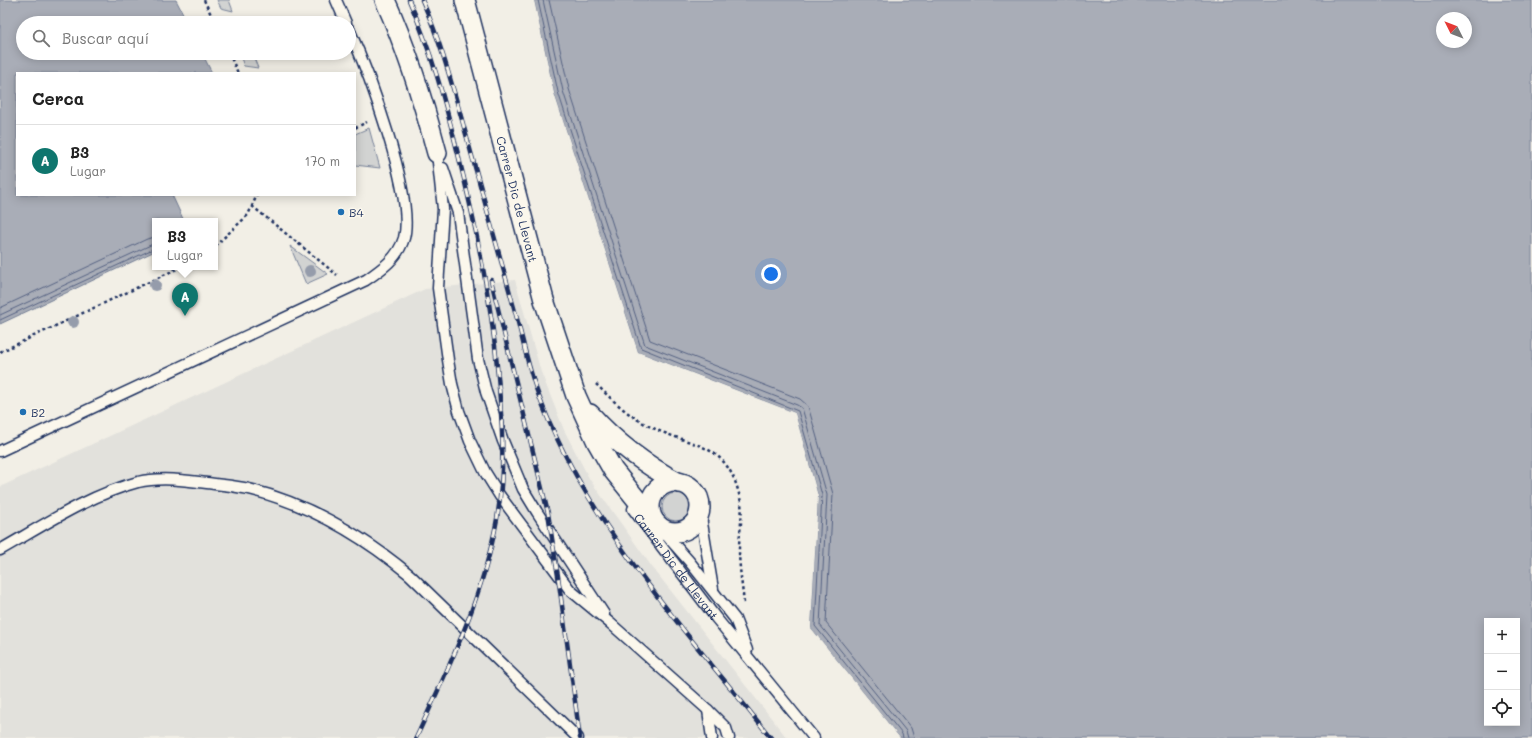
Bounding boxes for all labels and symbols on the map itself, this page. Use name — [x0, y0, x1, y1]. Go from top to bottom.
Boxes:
north arrow — [1436, 12, 1472, 48]
street label: Carrer Dic de Llevant — [493, 134, 542, 264]
place label: B4 — [349, 204, 364, 220]
marker: B4 — [336, 207, 346, 217]
your location — [761, 264, 781, 284]
pin: A — [172, 283, 198, 316]
place label: B2 — [31, 404, 45, 420]
marker: B2 — [18, 407, 28, 417]
street label: Carrer Dic de Llevant — [631, 510, 722, 623]

